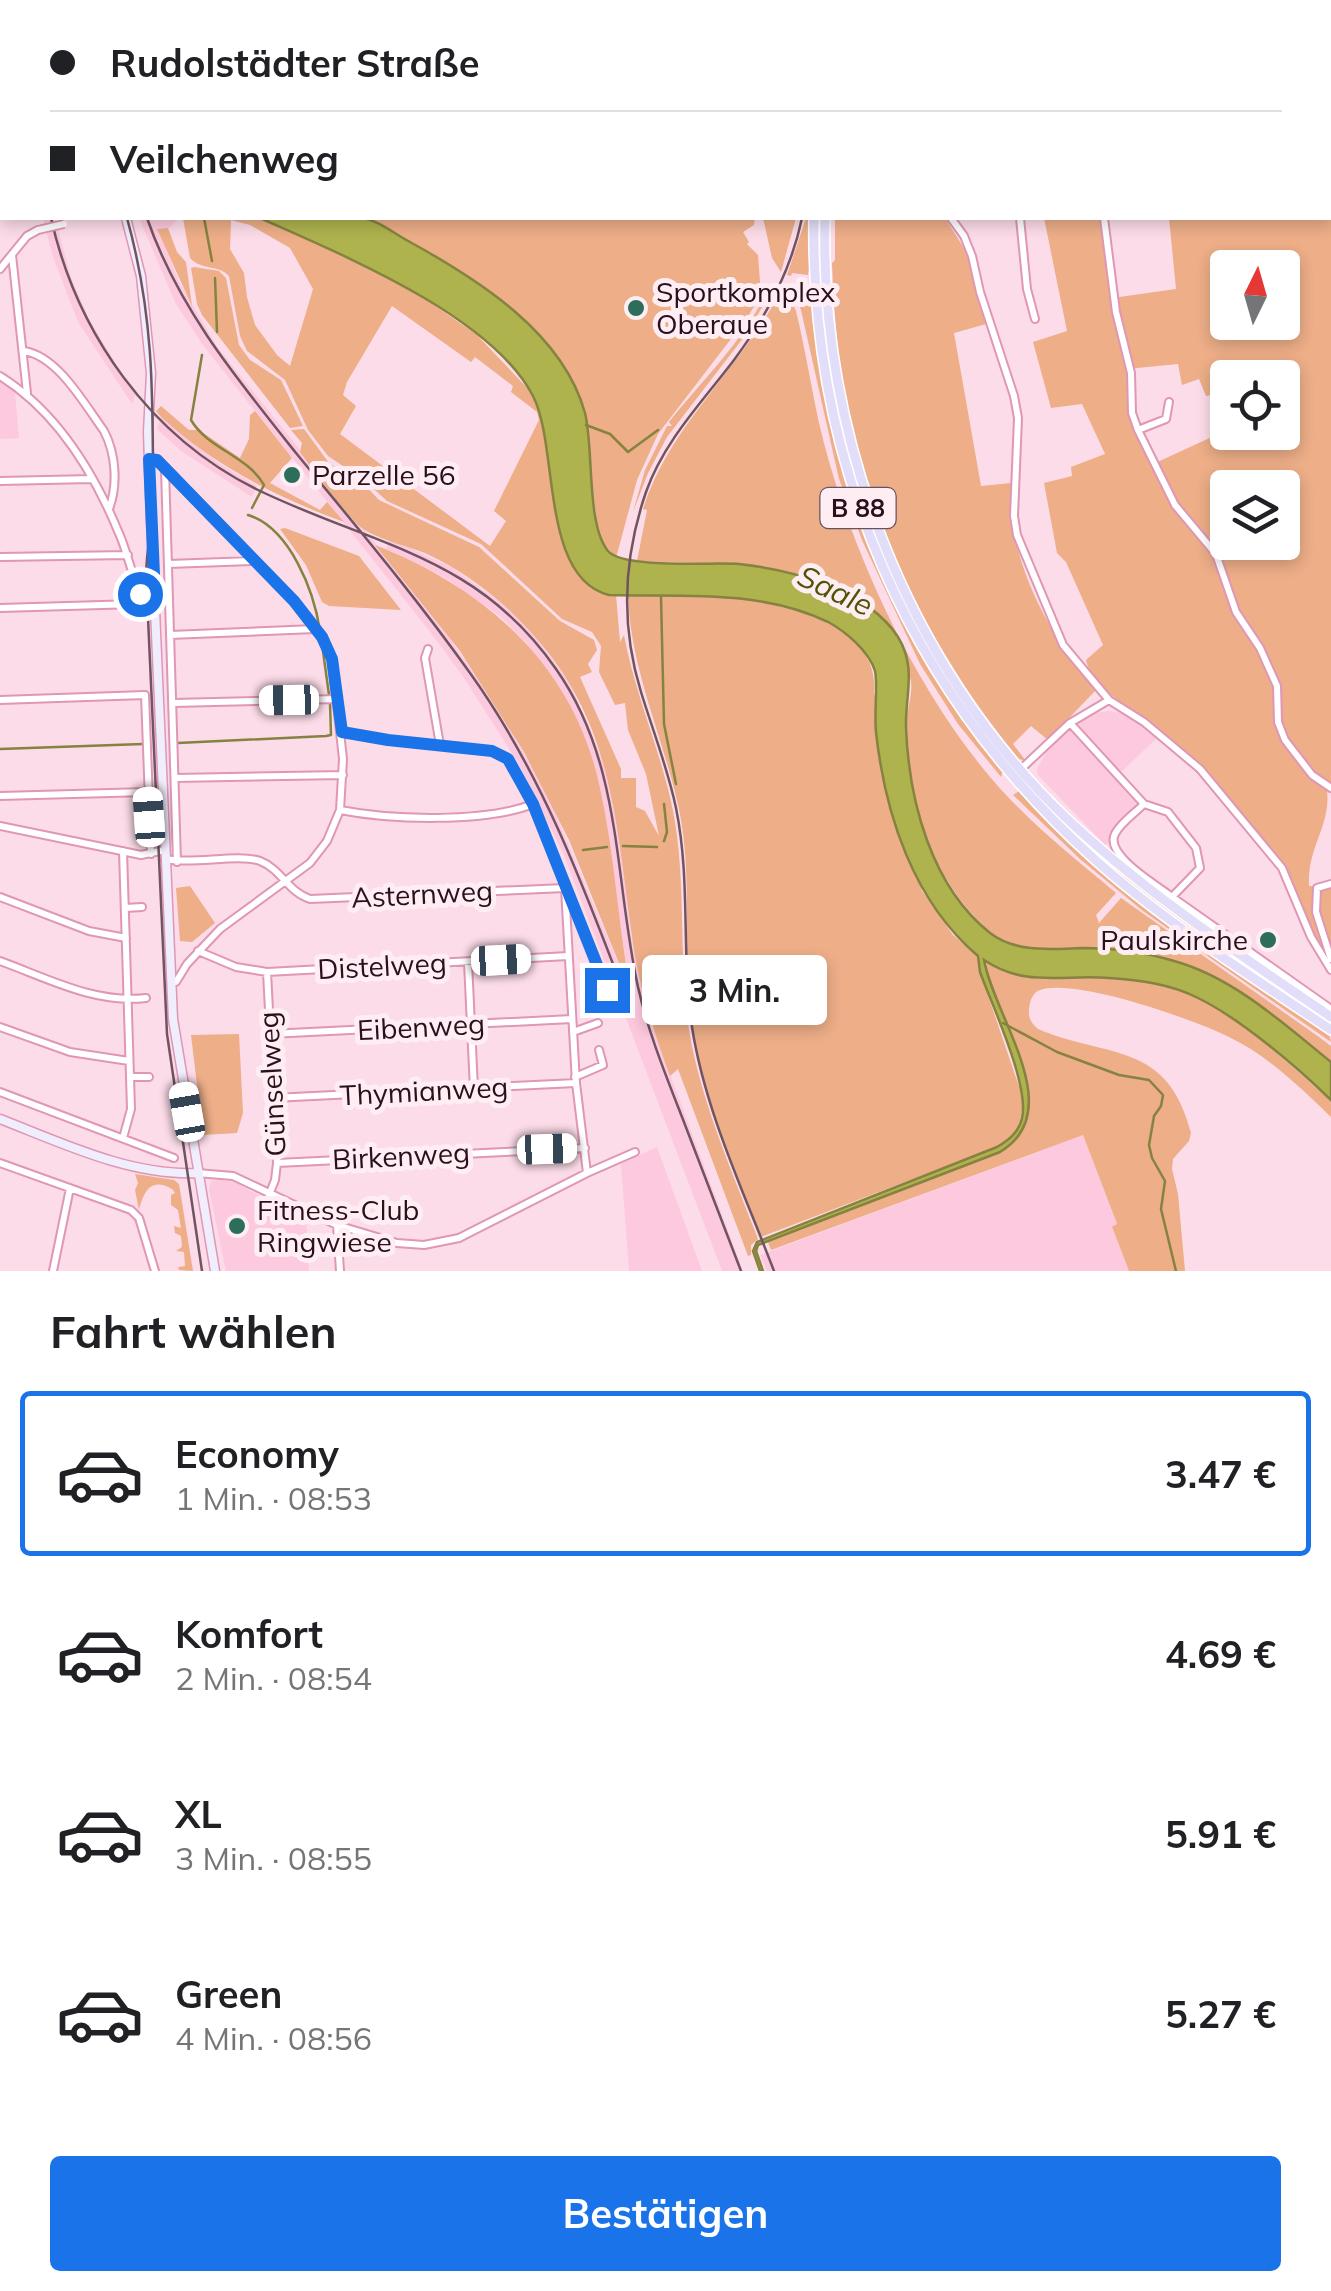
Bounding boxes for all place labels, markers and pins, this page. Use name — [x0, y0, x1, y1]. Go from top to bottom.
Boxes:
place label: Sportkomplex Oberaue — [656, 274, 835, 341]
marker: Sportkomplex Oberaue — [625, 297, 647, 319]
place label: Parzelle 56 — [312, 457, 456, 492]
marker: Parzelle 56 — [281, 464, 303, 486]
place label: Paulskirche — [1100, 922, 1248, 957]
marker: Paulskirche — [1257, 929, 1279, 951]
place label: Fitness-Club Ringwiese — [257, 1192, 419, 1259]
marker: Fitness-Club Ringwiese — [226, 1215, 248, 1237]

